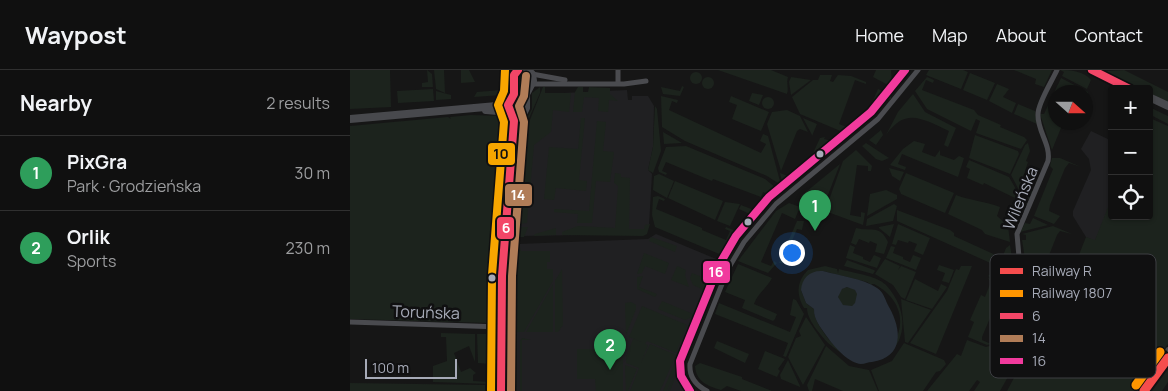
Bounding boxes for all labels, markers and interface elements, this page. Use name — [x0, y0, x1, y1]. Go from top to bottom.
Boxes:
text: Waypost — [25, 18, 127, 51]
text: Home — [855, 23, 904, 47]
text: Map — [932, 23, 968, 47]
text: About — [996, 23, 1046, 47]
text: Contact — [1074, 23, 1143, 47]
north arrow — [1048, 85, 1093, 130]
map controls — [1108, 85, 1153, 220]
button: + — [1108, 85, 1153, 130]
text: Nearby — [20, 89, 92, 117]
text: 2 results — [266, 92, 330, 114]
button: − — [1108, 130, 1153, 175]
line badge: 10 — [487, 142, 516, 166]
text: 10 — [493, 144, 509, 163]
text: PixGra — [67, 149, 127, 175]
unlabelled marker — [815, 149, 825, 159]
text: 1 — [32, 162, 40, 184]
text: 30 m — [295, 162, 330, 184]
street label: Wileńska — [997, 163, 1043, 233]
text: Park · Grodzieńska — [67, 175, 201, 197]
button: locate — [1108, 175, 1153, 220]
line badge: 14 — [504, 183, 533, 207]
text: 14 — [511, 185, 525, 204]
pin: 1 — [799, 190, 831, 231]
line badge: 6 — [496, 216, 515, 240]
unlabelled marker — [743, 217, 753, 227]
text: 6 — [502, 218, 510, 237]
text: Orlik — [67, 224, 110, 250]
text: 2 — [31, 237, 41, 259]
text: 230 m — [286, 237, 330, 259]
your location — [779, 240, 805, 266]
text: Sports — [67, 250, 116, 272]
legend — [990, 254, 1156, 378]
line badge: 16 — [702, 260, 731, 284]
text: Railway R — [1032, 261, 1092, 280]
text: 16 — [709, 262, 723, 281]
unlabelled marker — [487, 273, 497, 283]
text: Railway 1807 — [1032, 283, 1112, 302]
street label: Toruńska — [392, 300, 460, 324]
text: 6 — [1032, 306, 1041, 325]
text: 14 — [1032, 328, 1046, 347]
pin: 2 — [594, 329, 626, 370]
text: 16 — [1032, 351, 1046, 370]
scale bar — [365, 356, 458, 379]
text: 100 m — [372, 358, 409, 377]

